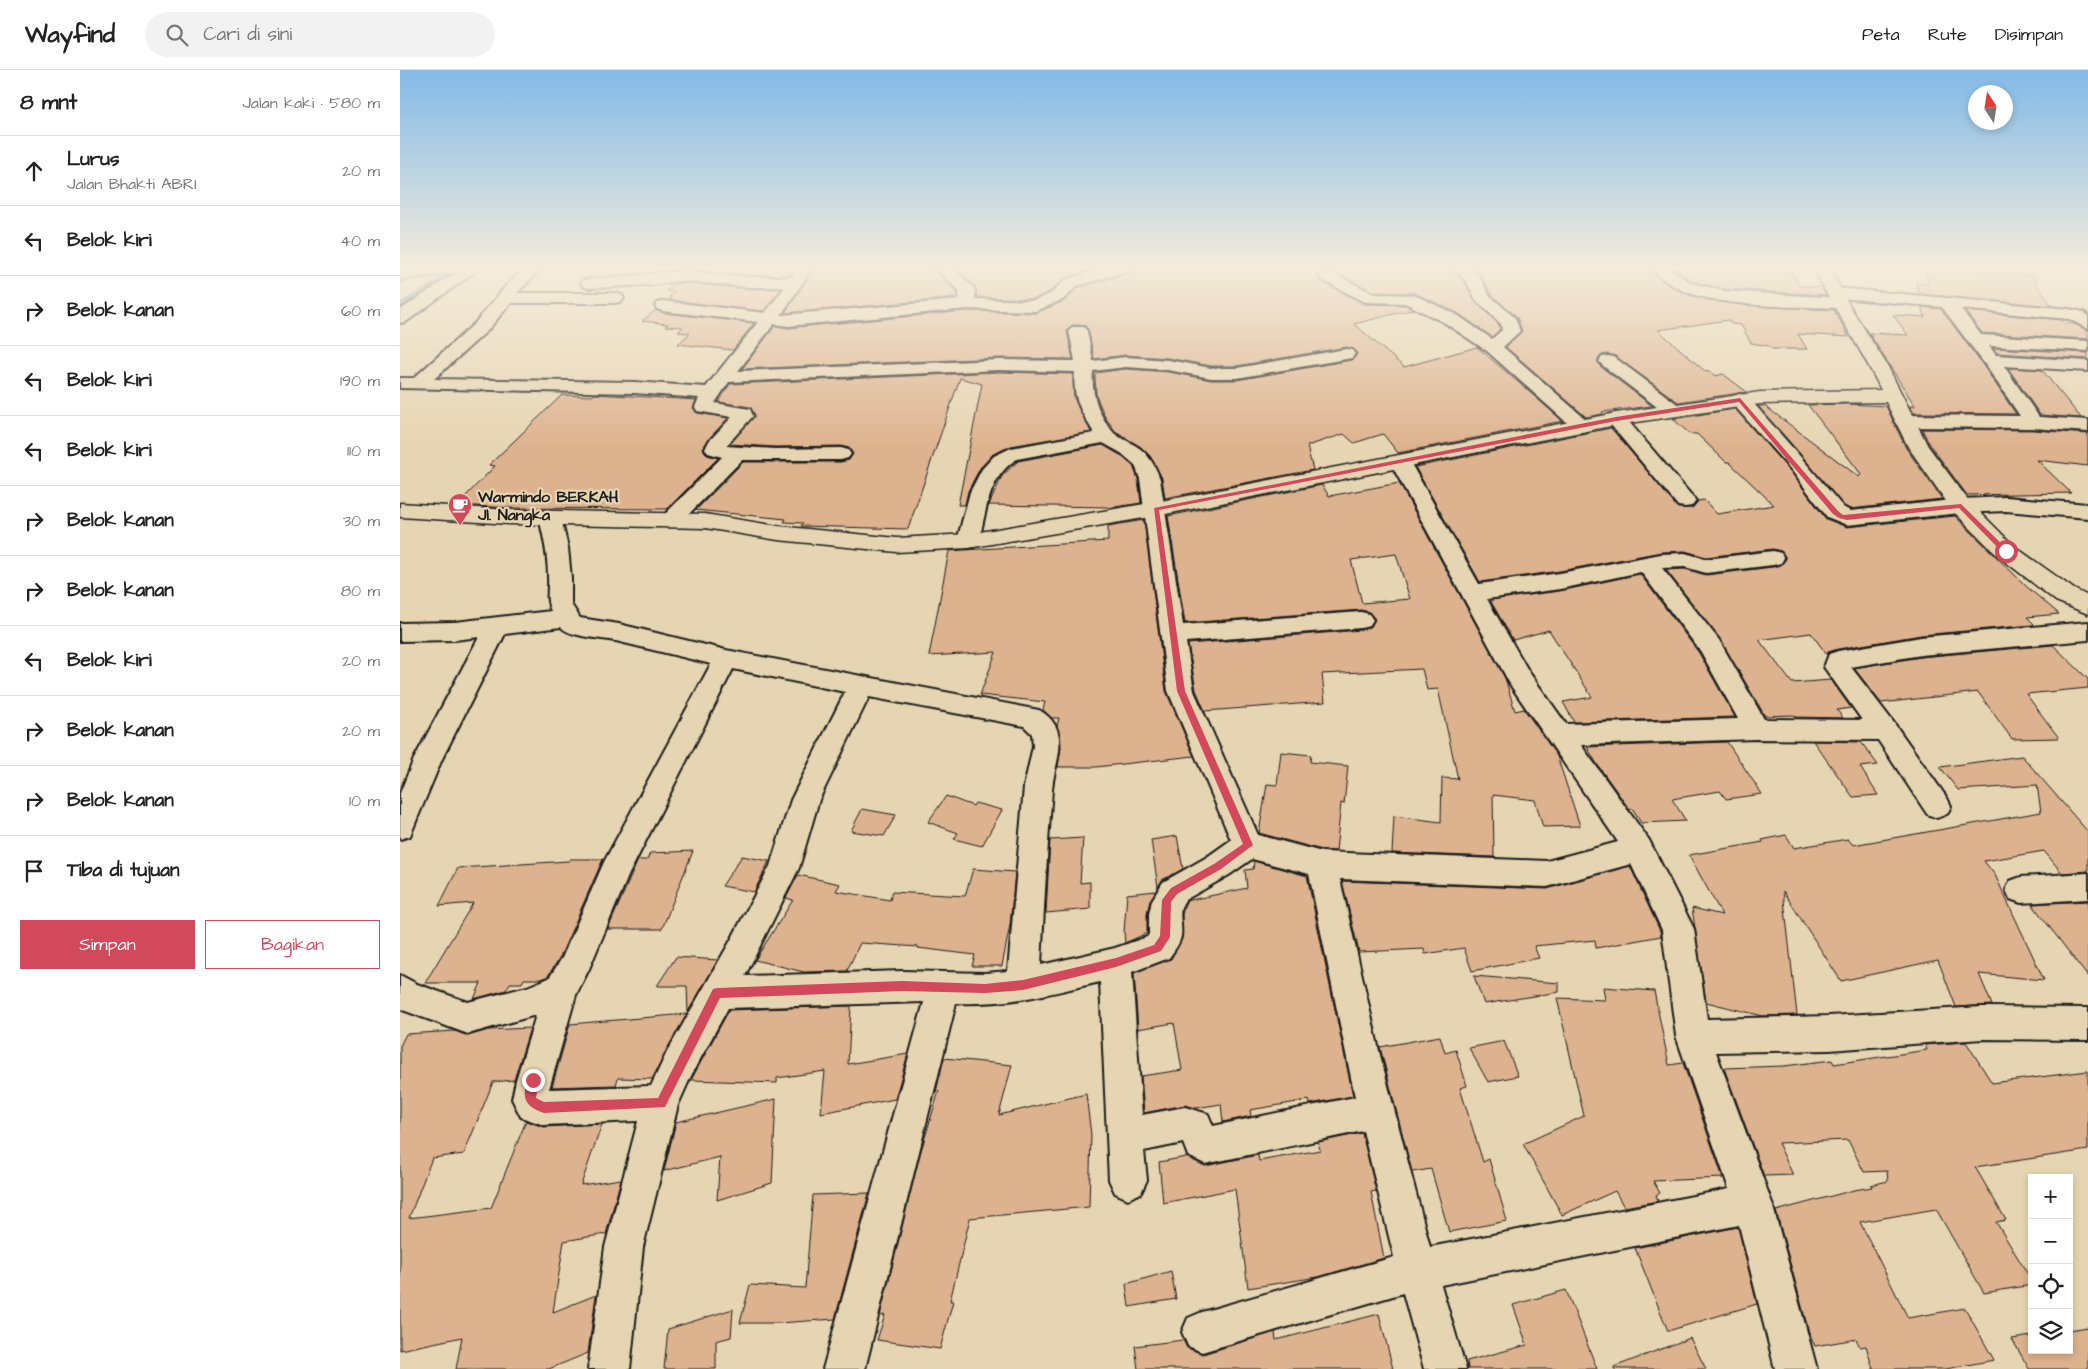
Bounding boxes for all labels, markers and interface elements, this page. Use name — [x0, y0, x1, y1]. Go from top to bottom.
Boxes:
search box — [145, 12, 495, 57]
text: Wayfind — [25, 18, 115, 52]
icon: search — [163, 21, 191, 49]
text: Cari di sini — [203, 21, 292, 48]
text: Peta — [1862, 22, 1900, 47]
text: Rute — [1928, 22, 1967, 47]
text: Disimpan — [1995, 22, 2063, 47]
north arrow — [1968, 85, 2013, 130]
text: 8 mnt — [20, 88, 77, 117]
text: Jalan kaki · 580 m — [242, 92, 380, 114]
text: Lurus — [67, 146, 119, 173]
icon: ahead — [20, 157, 48, 185]
text: 20 m — [342, 160, 380, 182]
text: Jalan Bhakti ABRI — [67, 173, 197, 195]
icon: left — [20, 227, 48, 255]
text: Belok kiri — [67, 227, 152, 254]
text: 40 m — [340, 230, 380, 252]
icon: right — [20, 297, 48, 325]
text: Belok kanan — [67, 297, 174, 324]
text: 60 m — [341, 300, 380, 322]
icon: left — [20, 367, 48, 395]
text: Belok kiri — [67, 367, 152, 394]
text: 190 m — [340, 370, 380, 392]
icon: left — [20, 437, 48, 465]
text: Belok kiri — [67, 437, 152, 464]
text: 110 m — [347, 440, 380, 462]
place label: Warmindo BERKAH Jl. Nangka — [477, 486, 619, 528]
cafe icon: Warmindo BERKAH Jl. Nangka — [447, 492, 473, 526]
icon: right — [20, 507, 48, 535]
text: Belok kanan — [67, 507, 174, 534]
text: 30 m — [343, 510, 380, 532]
route start — [1995, 540, 2018, 563]
icon: right — [20, 577, 48, 605]
text: Belok kanan — [67, 577, 174, 604]
text: 80 m — [341, 580, 380, 602]
icon: left — [20, 647, 48, 675]
text: Belok kiri — [67, 647, 152, 674]
text: 20 m — [342, 650, 380, 672]
icon: right — [20, 717, 48, 745]
text: Belok kanan — [67, 717, 174, 744]
text: 20 m — [342, 720, 380, 742]
icon: right — [20, 787, 48, 815]
text: Belok kanan — [67, 787, 174, 814]
text: 10 m — [349, 790, 380, 812]
icon: arrive — [20, 857, 48, 885]
text: Tiba di tujuan — [67, 857, 179, 884]
button: Simpan — [20, 920, 195, 969]
button: Bagikan — [205, 920, 380, 969]
route end — [522, 1069, 545, 1092]
map controls — [2028, 1174, 2073, 1354]
button: + — [2028, 1174, 2073, 1219]
button: − — [2028, 1219, 2073, 1264]
button: locate — [2028, 1264, 2073, 1309]
button: layers — [2028, 1309, 2073, 1354]

